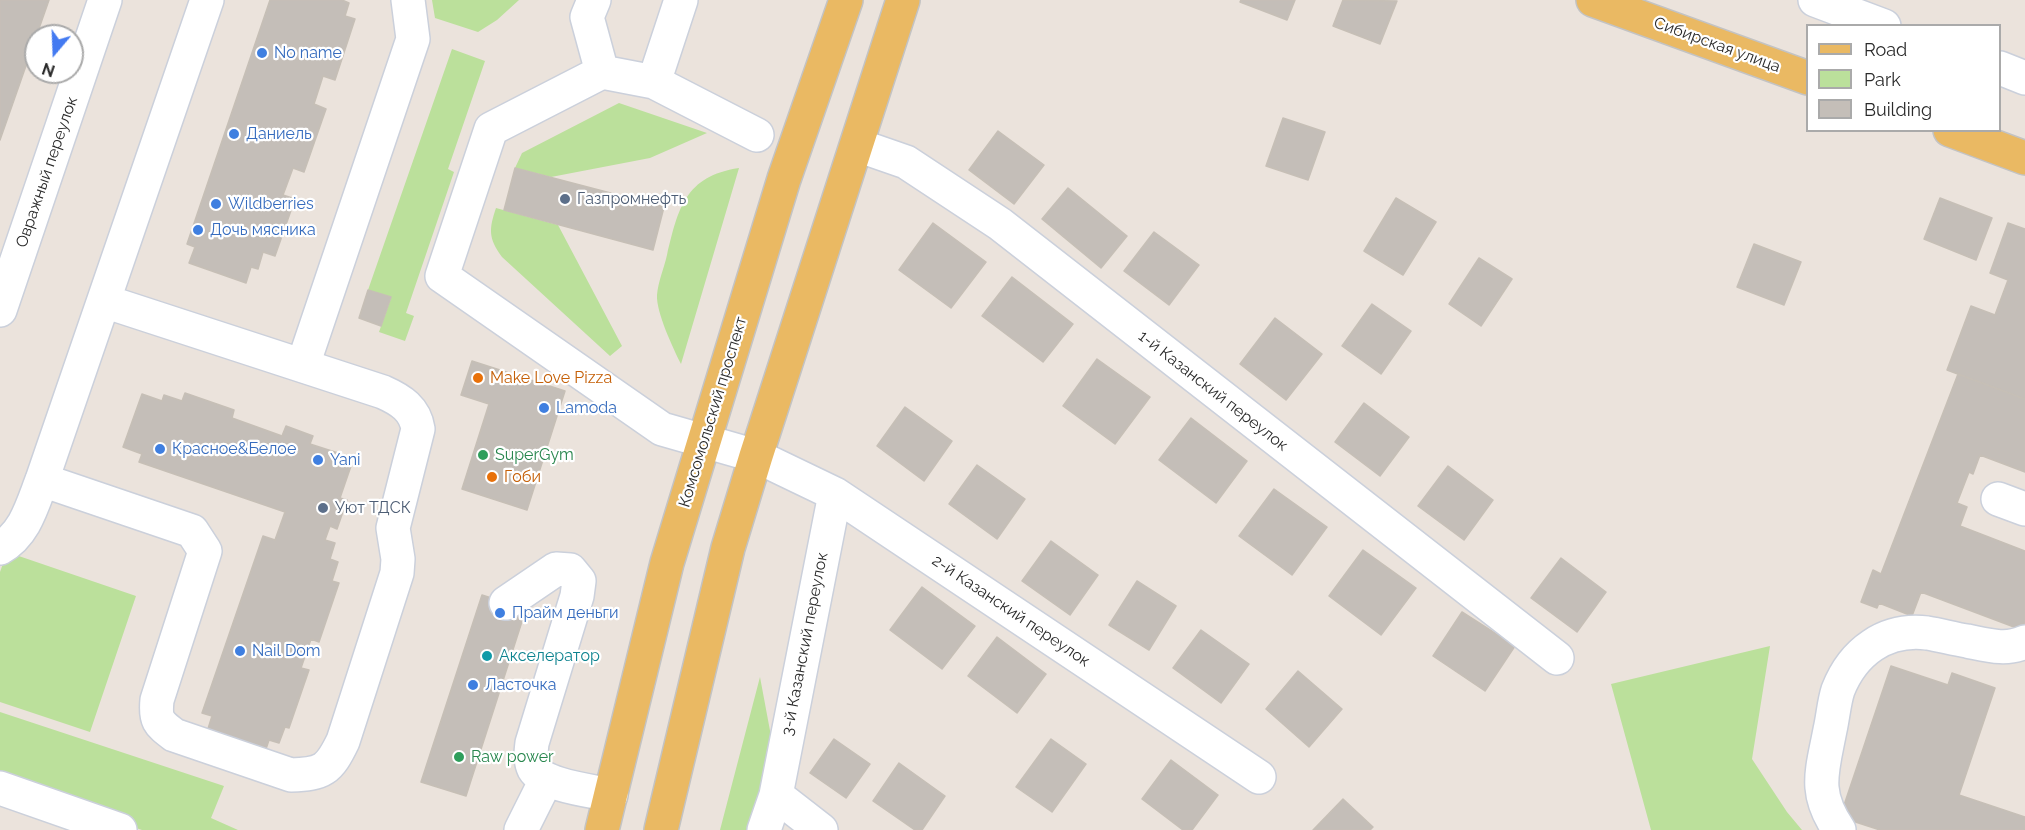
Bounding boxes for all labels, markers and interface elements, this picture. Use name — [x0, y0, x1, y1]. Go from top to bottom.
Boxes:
street label: Сибирская улица — [1651, 13, 1783, 77]
north arrow — [24, 24, 84, 84]
legend — [1806, 24, 2001, 132]
text: Road — [1864, 39, 1907, 60]
place label: No name — [274, 43, 342, 63]
marker: No name — [255, 46, 269, 60]
text: N — [40, 59, 57, 81]
text: Park — [1864, 69, 1901, 90]
street label: Овражный переулок — [12, 94, 82, 250]
text: Building — [1864, 99, 1932, 120]
place label: Даниель — [246, 124, 312, 144]
marker: Даниель — [227, 127, 241, 141]
place label: Газпромнефть — [577, 189, 686, 209]
marker: Газпромнефть — [558, 192, 572, 206]
place label: Wildberries — [228, 194, 314, 214]
marker: Wildberries — [209, 197, 223, 211]
place label: Дочь мясника — [210, 220, 316, 240]
marker: Дочь мясника — [191, 223, 205, 237]
street label: Комсомольский проспект — [675, 314, 751, 510]
street label: 1-й Казанский переулок — [1134, 327, 1292, 455]
place label: Make Love Pizza — [490, 368, 612, 388]
marker: Make Love Pizza — [471, 371, 485, 385]
place label: Lamoda — [556, 398, 617, 418]
marker: Lamoda — [537, 401, 551, 415]
place label: Красное&Белое — [172, 439, 296, 459]
marker: Красное&Белое — [153, 442, 167, 456]
place label: SuperGym — [495, 445, 574, 465]
marker: SuperGym — [476, 448, 490, 462]
place label: Yani — [330, 450, 361, 470]
marker: Yani — [311, 453, 325, 467]
place label: Гоби — [504, 467, 541, 487]
marker: Гоби — [485, 470, 499, 484]
place label: Уют ТДСК — [335, 498, 411, 518]
marker: Уют ТДСК — [316, 501, 330, 515]
street label: 3-й Казанский переулок — [778, 551, 832, 737]
street label: 2-й Казанский переулок — [928, 551, 1094, 671]
place label: Прайм деньги — [512, 603, 619, 623]
marker: Прайм деньги — [493, 606, 507, 620]
place label: Nail Dom — [252, 641, 321, 661]
marker: Nail Dom — [233, 644, 247, 658]
place label: Акселератор — [499, 646, 600, 666]
marker: Акселератор — [480, 649, 494, 663]
place label: Ласточка — [485, 675, 557, 695]
marker: Ласточка — [466, 678, 480, 692]
place label: Raw power — [471, 747, 554, 767]
marker: Raw power — [452, 750, 466, 764]

